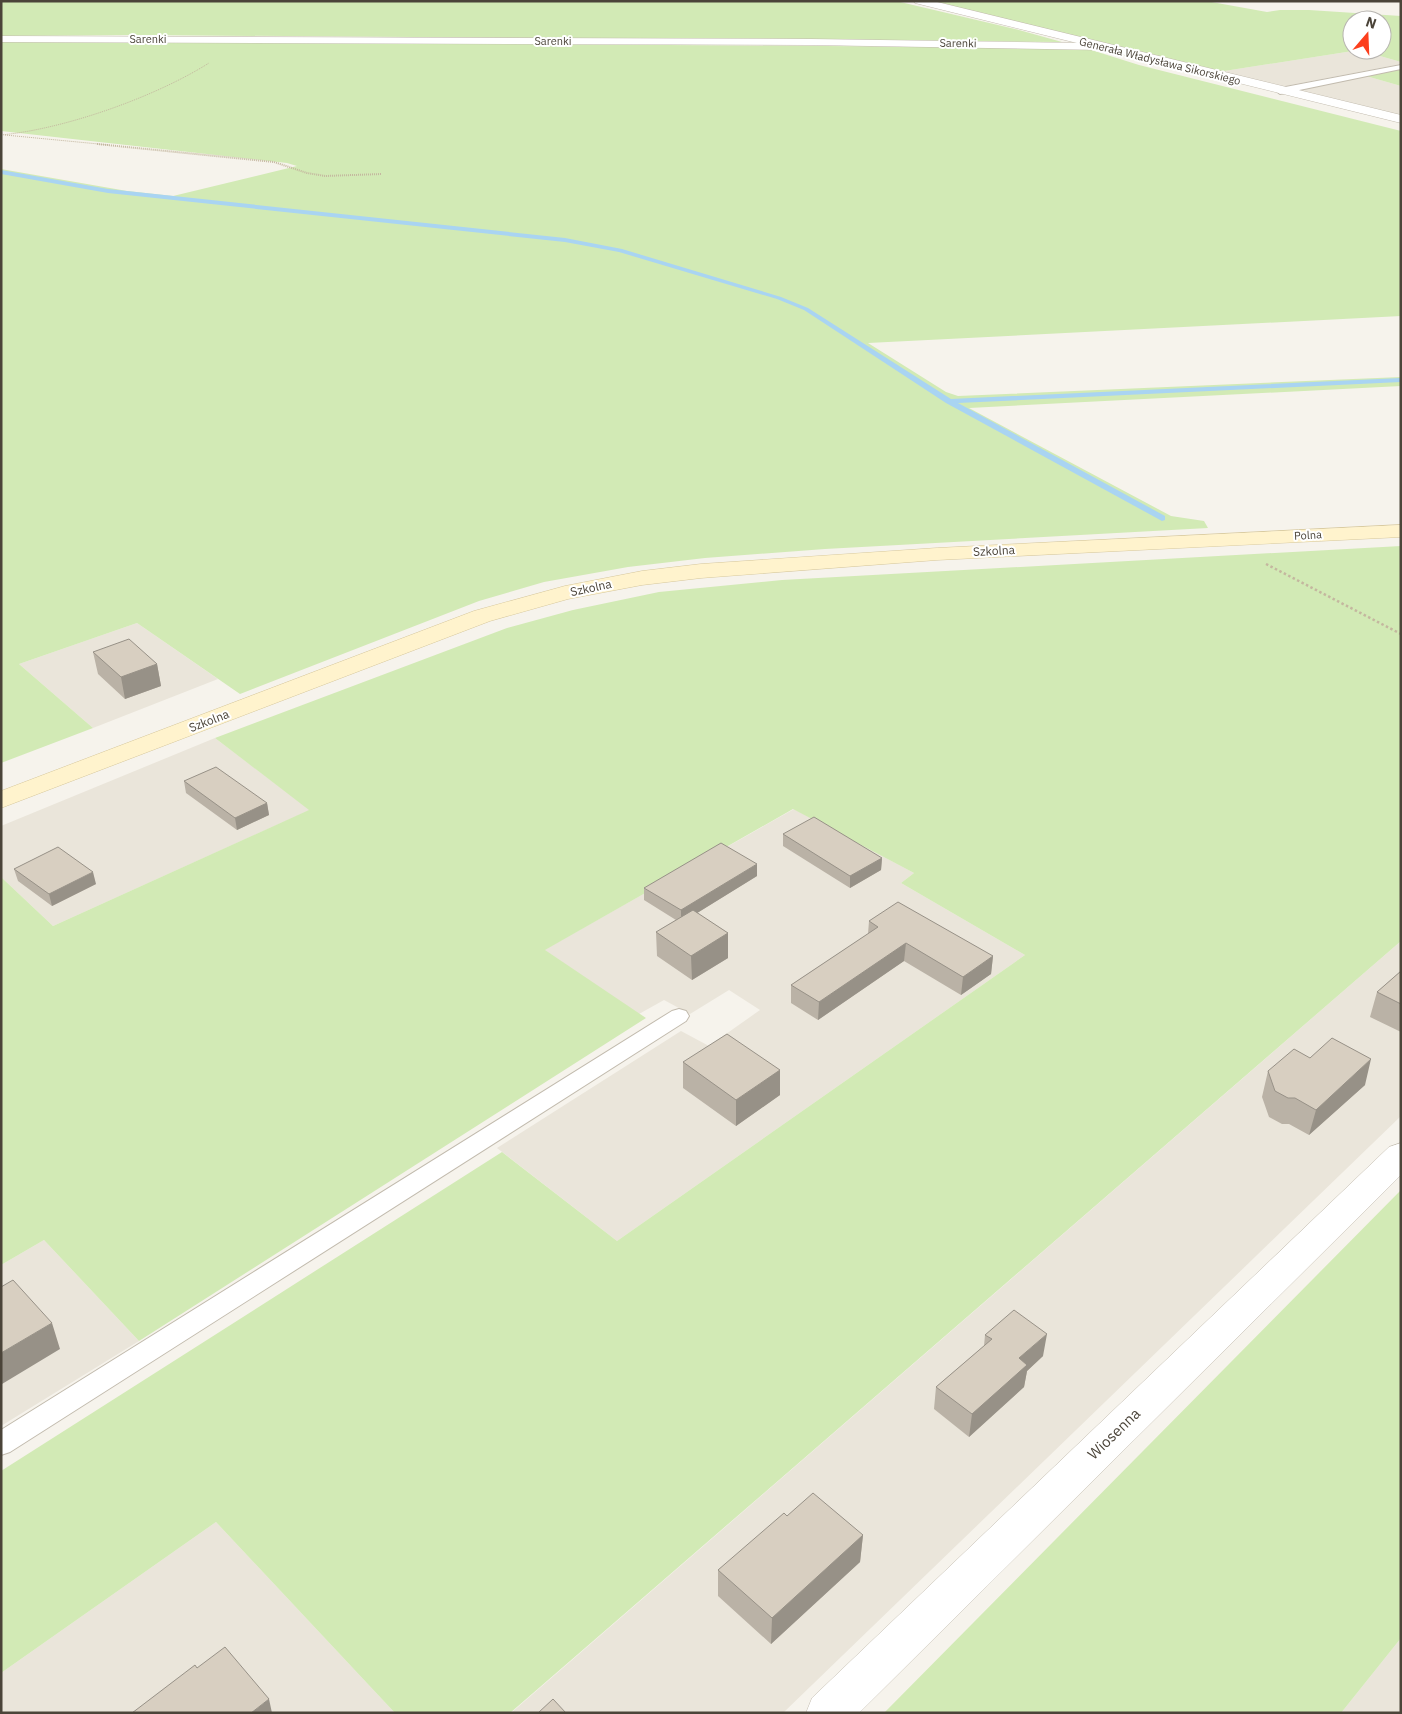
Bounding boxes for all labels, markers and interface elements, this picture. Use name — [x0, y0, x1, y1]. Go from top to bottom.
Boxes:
north arrow — [1342, 10, 1392, 60]
text: N — [1364, 13, 1379, 33]
street label: Sarenki — [129, 32, 167, 46]
street label: Sarenki — [534, 34, 572, 48]
street label: Generała Władysława Sikorskiego — [1078, 34, 1242, 88]
street label: Sarenki — [939, 36, 977, 50]
street label: Polna — [1294, 527, 1322, 543]
street label: Szkolna — [973, 542, 1016, 559]
street label: Szkolna — [569, 576, 614, 599]
street label: Szkolna — [187, 706, 232, 735]
street label: Wiosenna — [1083, 1404, 1144, 1463]

